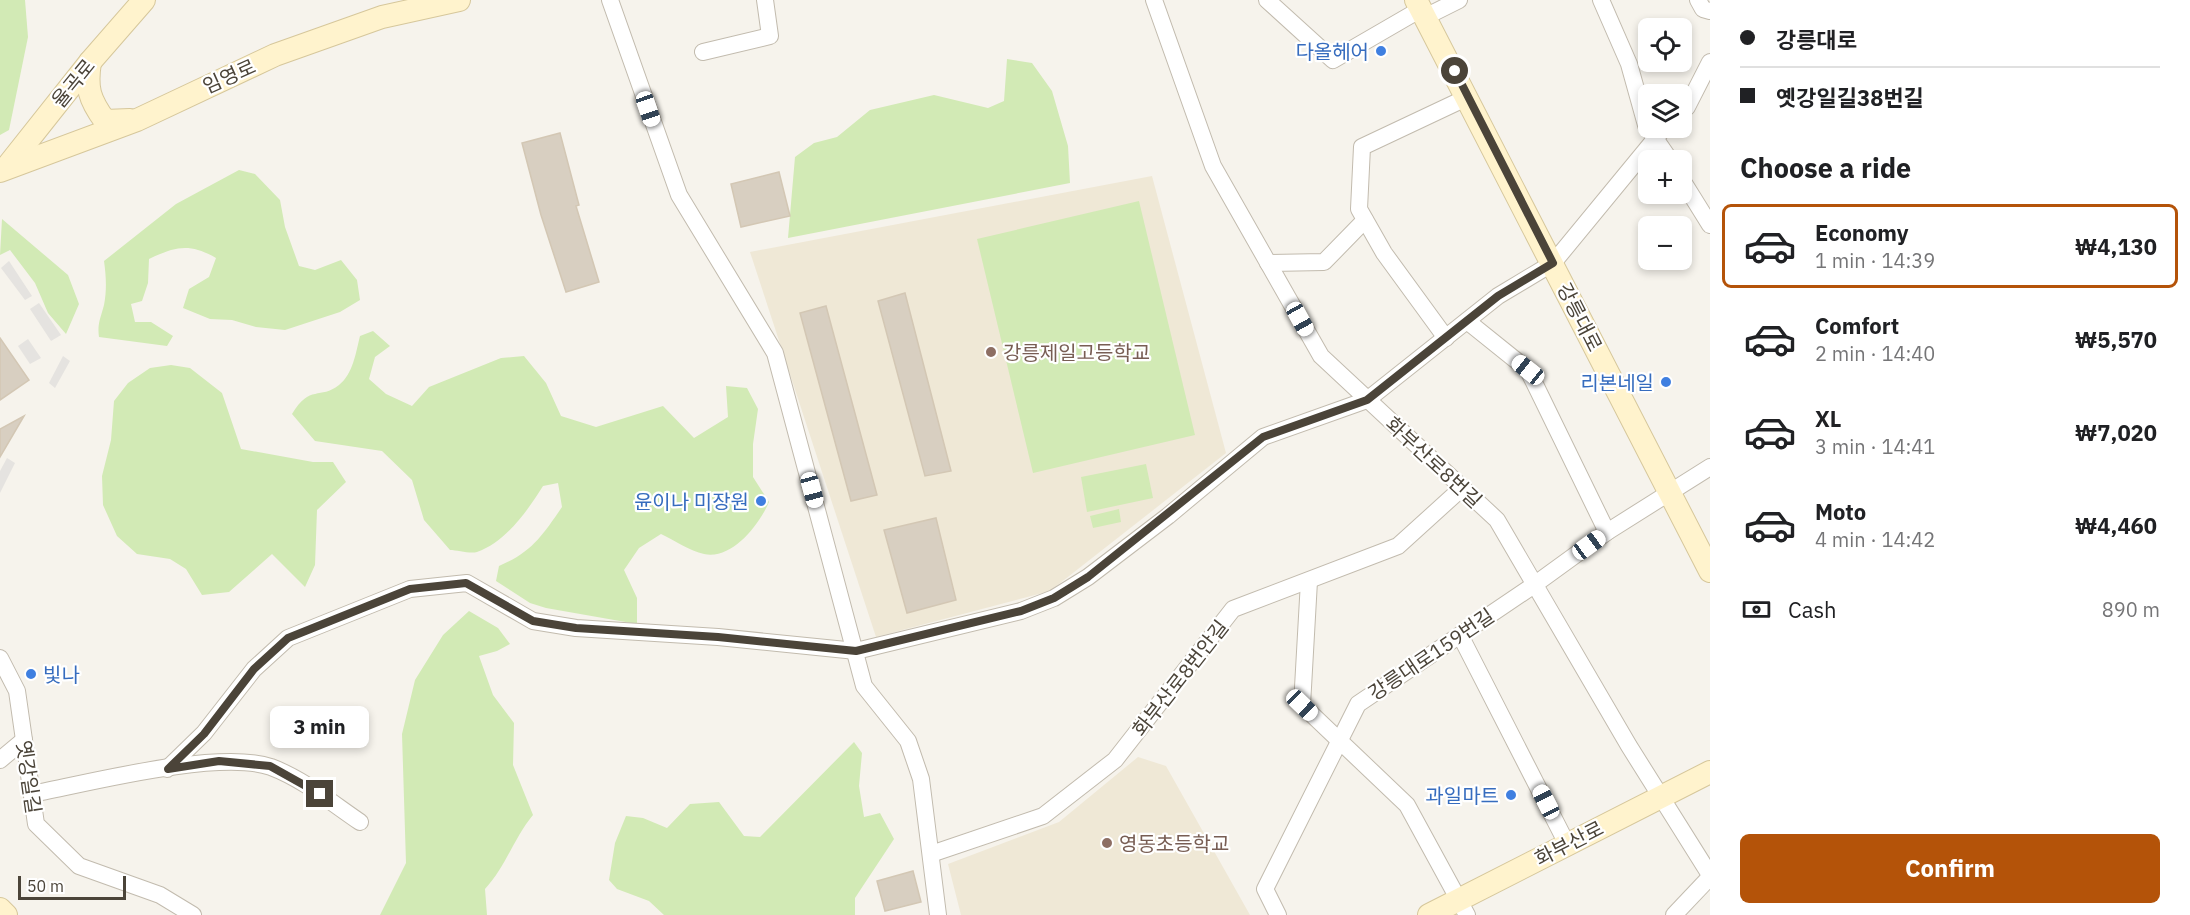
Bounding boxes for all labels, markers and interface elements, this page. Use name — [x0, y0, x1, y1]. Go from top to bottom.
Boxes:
map controls — [1638, 18, 1692, 270]
button: locate — [1638, 18, 1692, 72]
text: 강릉대로 — [1776, 25, 1857, 54]
place label: 다올헤어 — [1295, 38, 1369, 65]
marker: 다올헤어 — [1374, 44, 1388, 58]
street label: 임영로 — [198, 52, 260, 100]
street label: 율곡로 — [45, 53, 101, 113]
route start — [1441, 57, 1468, 84]
text: 옛강일길38번길 — [1776, 83, 1924, 112]
button: layers — [1638, 84, 1692, 138]
car — [634, 89, 662, 129]
button: + — [1638, 150, 1692, 204]
text: Choose a ride — [1740, 150, 1911, 185]
button: − — [1638, 216, 1692, 270]
text: Economy — [1815, 218, 1909, 247]
icon: car — [1743, 219, 1797, 273]
text: ₩4,130 — [2075, 232, 2157, 261]
text: 1 min · 14:39 — [1815, 247, 1935, 274]
street label: 강릉대로 — [1551, 278, 1609, 356]
car — [1283, 299, 1317, 339]
text: Comfort — [1815, 311, 1899, 340]
icon: car — [1743, 312, 1797, 366]
text: ₩5,570 — [2075, 325, 2157, 354]
place label: 강릉제일고등학교 — [1003, 339, 1150, 366]
text: 2 min · 14:40 — [1815, 340, 1935, 367]
marker: 강릉제일고등학교 — [984, 345, 998, 359]
car — [1508, 352, 1548, 388]
place label: 리본네일 — [1580, 369, 1654, 396]
marker: 리본네일 — [1659, 375, 1673, 389]
text: XL — [1815, 404, 1841, 433]
icon: car — [1743, 405, 1797, 459]
street label: 화부산로8번길 — [1380, 410, 1488, 514]
text: ₩7,020 — [2075, 418, 2157, 447]
text: 3 min · 14:41 — [1815, 433, 1935, 460]
car — [799, 470, 825, 510]
place label: 윤이나 미장원 — [634, 488, 749, 515]
marker: 윤이나 미장원 — [754, 494, 768, 508]
text: Moto — [1815, 497, 1866, 526]
icon: car — [1743, 498, 1797, 552]
text: ₩4,460 — [2075, 511, 2157, 540]
text: 4 min · 14:42 — [1815, 526, 1935, 553]
car — [1569, 527, 1609, 563]
icon: cash — [1740, 593, 1773, 626]
text: Cash — [1788, 595, 1837, 624]
text: 890 m — [2102, 596, 2160, 623]
street label: 강릉대로159번길 — [1363, 602, 1499, 706]
street label: 화부산로8번안길 — [1126, 614, 1234, 742]
place label: 빛나 — [43, 661, 80, 688]
marker: 빛나 — [24, 667, 38, 681]
car — [1283, 686, 1321, 724]
callout: 3 min — [270, 707, 370, 749]
text: 3 min — [293, 713, 346, 740]
street label: 옛강일길 — [11, 739, 47, 815]
route end — [306, 780, 333, 807]
place label: 과일마트 — [1425, 782, 1499, 809]
car — [1530, 782, 1562, 822]
marker: 과일마트 — [1504, 788, 1518, 802]
street label: 화부산로 — [1530, 814, 1608, 872]
place label: 영동초등학교 — [1119, 830, 1229, 857]
button: Confirm — [1740, 834, 2160, 903]
marker: 영동초등학교 — [1100, 836, 1114, 850]
scale bar — [18, 873, 126, 900]
text: 50 m — [27, 876, 64, 896]

